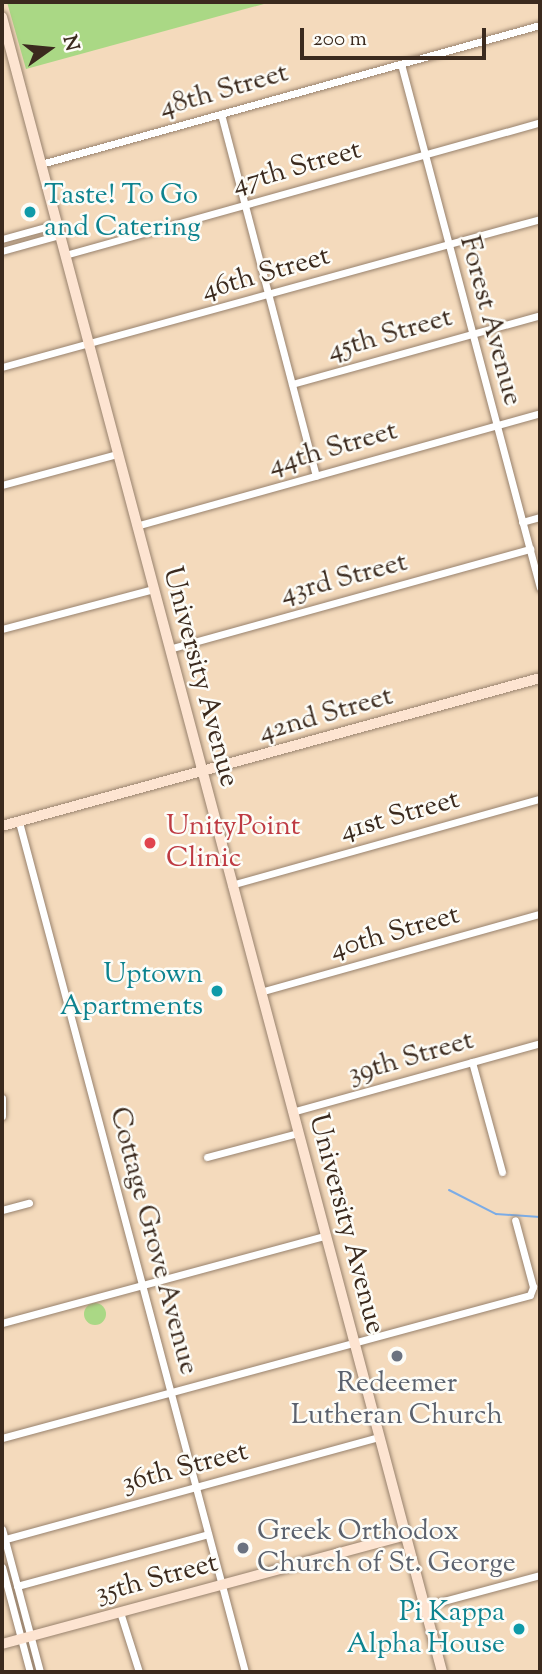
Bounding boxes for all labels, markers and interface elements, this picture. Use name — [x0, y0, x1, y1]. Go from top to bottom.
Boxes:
north arrow — [14, 14, 84, 84]
scale bar — [304, 14, 490, 58]
text: 200 m — [313, 25, 367, 55]
text: N — [55, 33, 85, 54]
street label: 48th Street — [156, 57, 292, 125]
street label: 47th Street — [229, 134, 365, 202]
place label: Taste! To Go and Catering — [44, 179, 201, 245]
marker: Taste! To Go and Catering — [22, 204, 38, 220]
street label: Forest Avenue — [451, 233, 529, 409]
street label: 46th Street — [198, 240, 334, 308]
street label: 45th Street — [324, 301, 456, 369]
street label: 44th Street — [265, 415, 401, 483]
street label: 43rd Street — [277, 546, 411, 612]
street label: University Avenue — [154, 563, 246, 791]
street label: 42nd Street — [255, 680, 397, 750]
street label: 41st Street — [337, 783, 463, 849]
place label: UnityPoint Clinic — [166, 810, 300, 876]
marker: UnityPoint Clinic — [140, 833, 160, 853]
street label: 40th Street — [327, 899, 463, 967]
place label: Uptown Apartments — [60, 958, 203, 1024]
marker: Uptown Apartments — [209, 983, 225, 999]
street label: 39th Street — [344, 1024, 478, 1092]
street label: Cottage Grove Avenue — [101, 1104, 205, 1378]
street label: University Avenue — [300, 1110, 392, 1338]
marker: Redeemer Lutheran Church — [389, 1348, 405, 1364]
place label: Redeemer Lutheran Church — [291, 1367, 503, 1433]
street label: 36th Street — [118, 1435, 252, 1501]
place label: Greek Orthodox Church of St. George — [257, 1515, 516, 1581]
marker: Greek Orthodox Church of St. George — [235, 1540, 251, 1556]
street label: 35th Street — [92, 1547, 222, 1611]
place label: Pi Kappa Alpha House — [346, 1596, 505, 1662]
marker: Pi Kappa Alpha House — [511, 1621, 527, 1637]

